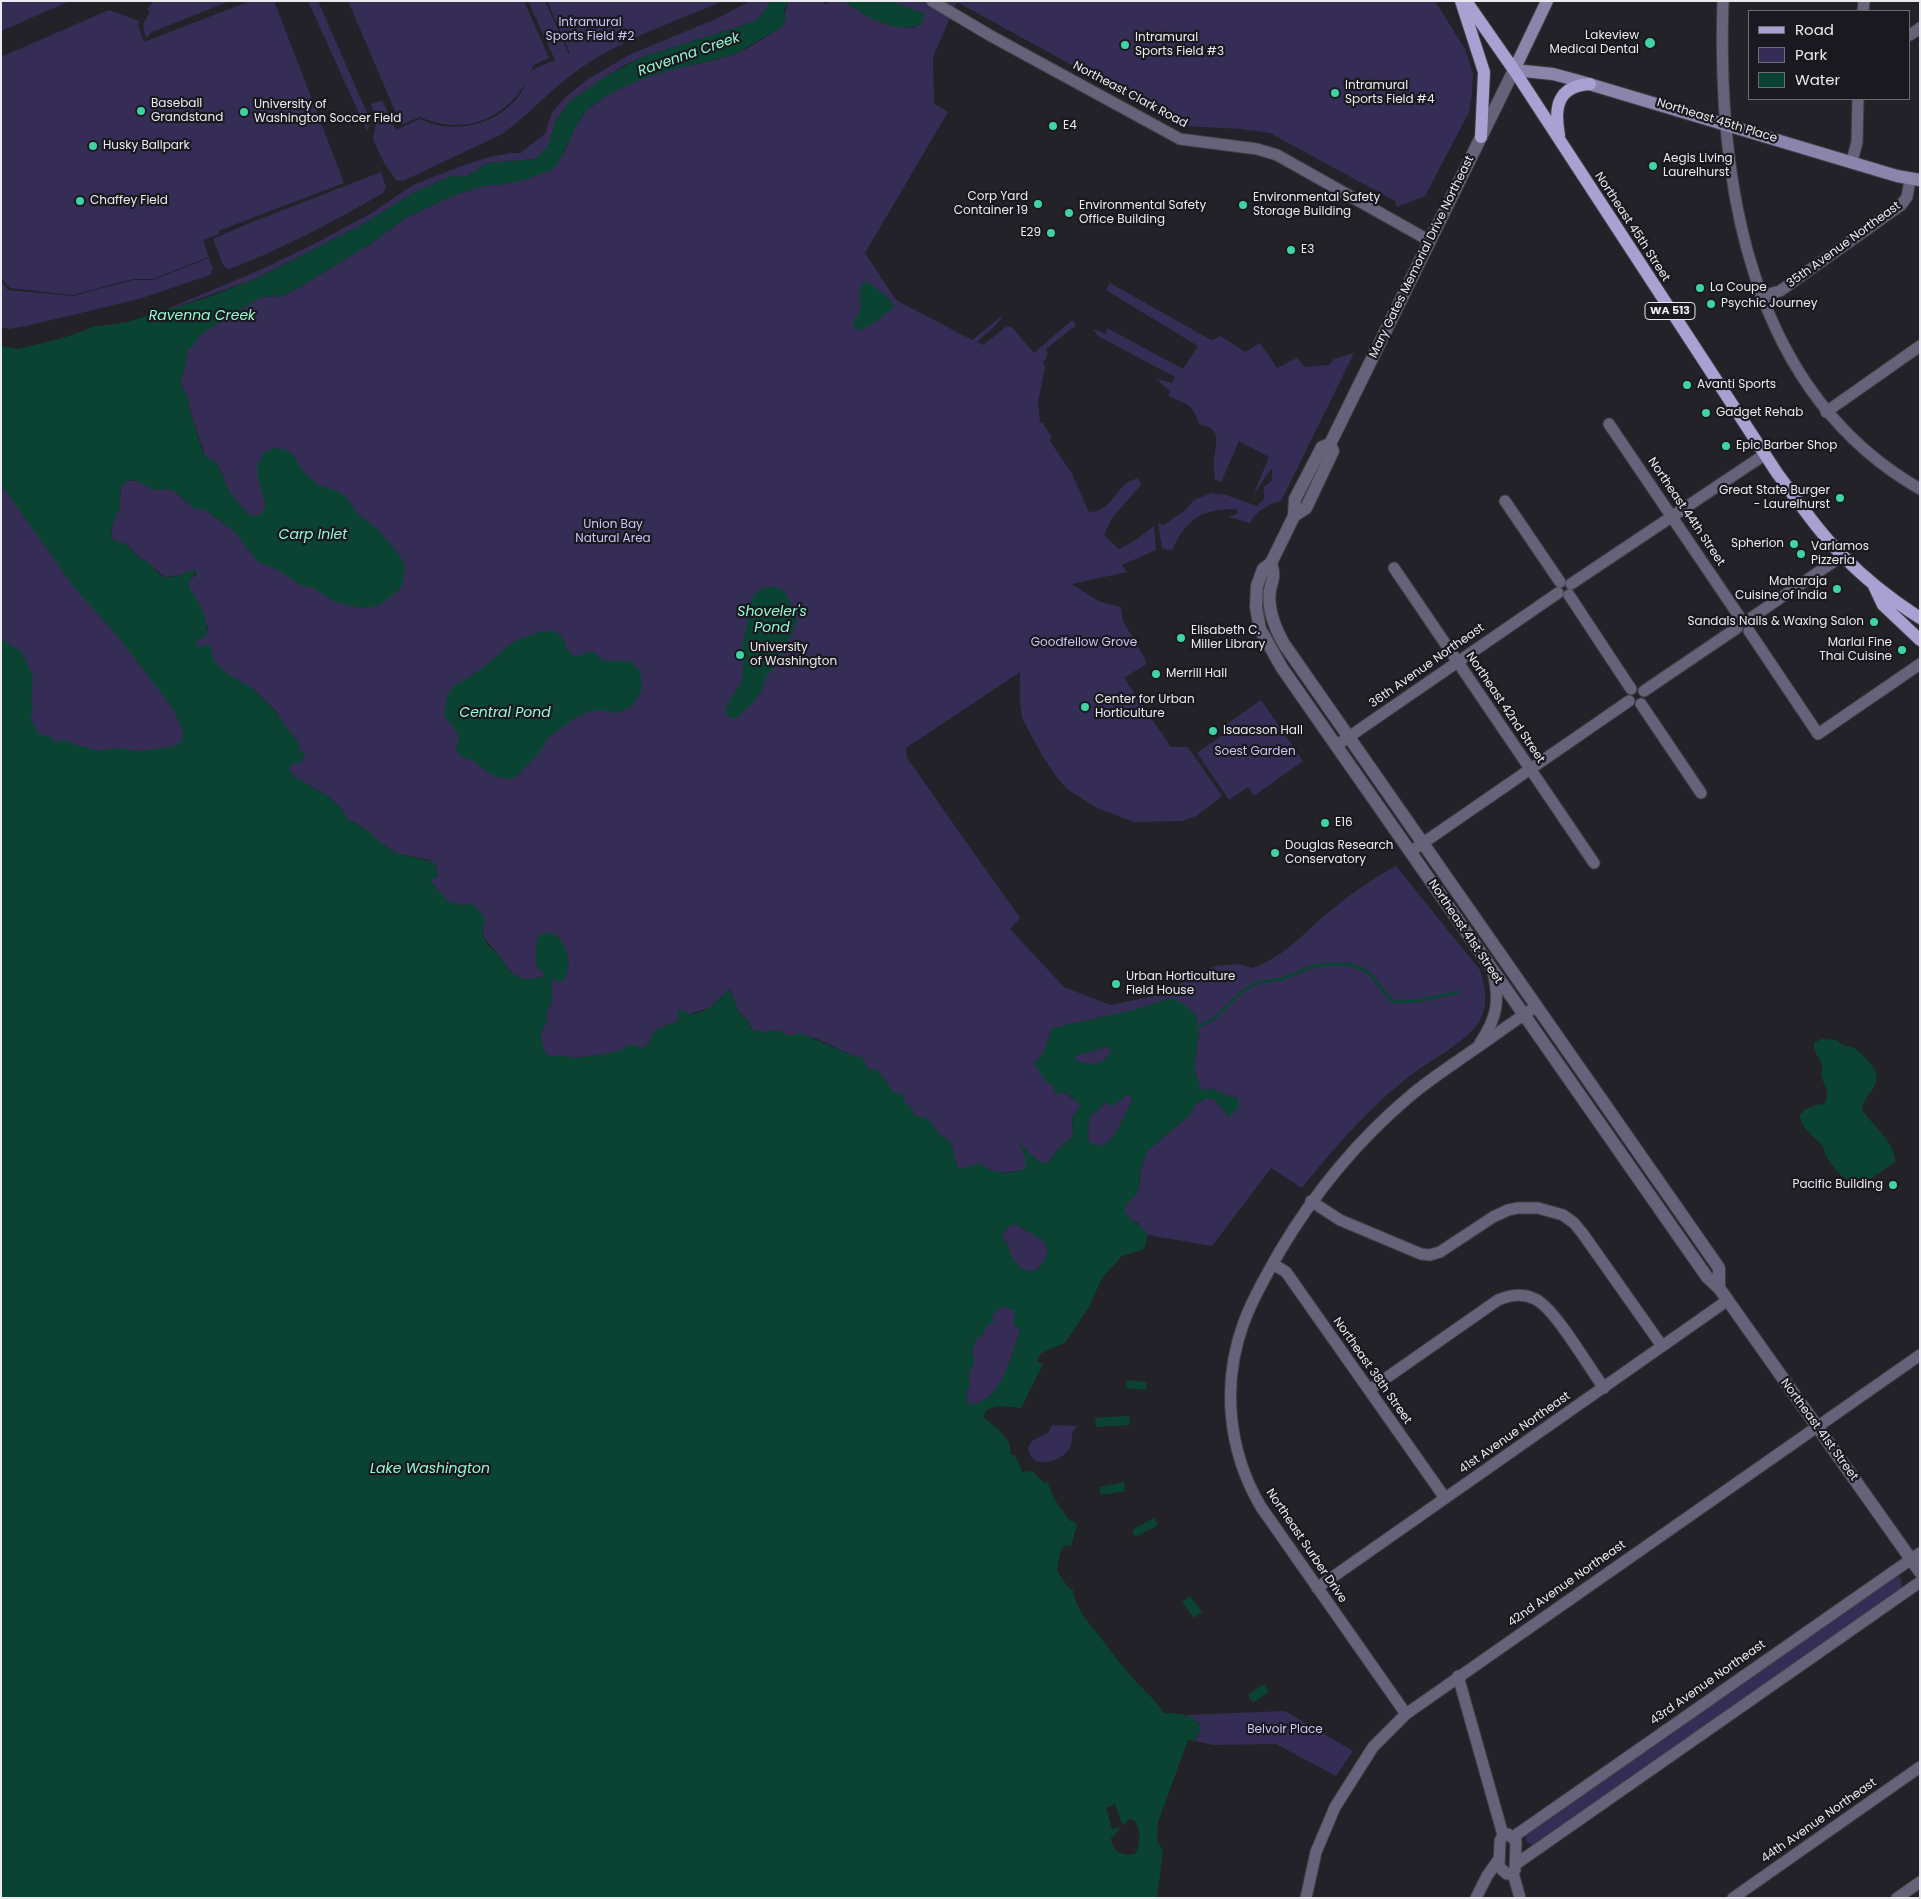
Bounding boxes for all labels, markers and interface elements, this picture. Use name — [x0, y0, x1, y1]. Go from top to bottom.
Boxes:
legend — [1748, 10, 1911, 100]
park label: Intramural Sports Field #2 — [546, 16, 634, 44]
text: Road — [1795, 19, 1834, 40]
place label: Lakeview Medical Dental — [1550, 29, 1639, 57]
water label: Ravenna Creek — [636, 30, 742, 80]
place label: Intramural Sports Field #3 — [1135, 31, 1224, 59]
marker: Lakeview Medical Dental — [1643, 36, 1657, 50]
marker: Intramural Sports Field #3 — [1119, 39, 1131, 51]
text: Park — [1795, 44, 1827, 65]
street label: Northeast Clark Road — [1070, 59, 1190, 131]
text: Water — [1795, 69, 1840, 90]
place label: Intramural Sports Field #4 — [1345, 79, 1434, 107]
marker: Intramural Sports Field #4 — [1329, 87, 1341, 99]
street label: Northeast 45th Place — [1655, 96, 1779, 146]
place label: Baseball Grandstand — [151, 97, 223, 125]
place label: University of Washington Soccer Field — [254, 98, 401, 126]
marker: Baseball Grandstand — [135, 105, 147, 117]
marker: University of Washington Soccer Field — [238, 106, 250, 118]
place label: E4 — [1063, 119, 1077, 133]
marker: E4 — [1047, 120, 1059, 132]
place label: Husky Ballpark — [103, 139, 190, 153]
marker: Husky Ballpark — [87, 140, 99, 152]
place label: Aegis Living Laurelhurst — [1663, 152, 1733, 180]
street label: Mary Gates Memorial Drive Northeast — [1367, 154, 1477, 360]
marker: Aegis Living Laurelhurst — [1647, 160, 1659, 172]
street label: Northeast 45th Street — [1591, 170, 1673, 284]
place label: Corp Yard Container 19 — [954, 190, 1028, 218]
place label: Environmental Safety Storage Building — [1253, 191, 1380, 219]
place label: Chaffey Field — [90, 194, 168, 208]
marker: Chaffey Field — [74, 195, 86, 207]
marker: Corp Yard Container 19 — [1032, 198, 1044, 210]
place label: Environmental Safety Office Building — [1079, 199, 1206, 227]
marker: Environmental Safety Storage Building — [1237, 199, 1249, 211]
street label: 35th Avenue Northeast — [1784, 199, 1904, 291]
marker: Environmental Safety Office Building — [1063, 207, 1075, 219]
place label: E29 — [1020, 226, 1041, 240]
marker: E29 — [1045, 227, 1057, 239]
place label: E3 — [1301, 243, 1314, 257]
marker: E3 — [1285, 244, 1297, 256]
place label: La Coupe — [1710, 281, 1767, 295]
marker: La Coupe — [1694, 282, 1706, 294]
place label: Psychic Journey — [1721, 297, 1817, 311]
marker: Psychic Journey — [1705, 298, 1717, 310]
road number: WA 513 — [1645, 302, 1695, 320]
water label: Ravenna Creek — [149, 308, 255, 324]
place label: Avanti Sports — [1697, 378, 1776, 392]
marker: Avanti Sports — [1681, 379, 1693, 391]
place label: Gadget Rehab — [1716, 406, 1803, 420]
marker: Gadget Rehab — [1700, 407, 1712, 419]
place label: Epic Barber Shop — [1736, 439, 1837, 453]
marker: Epic Barber Shop — [1720, 440, 1732, 452]
street label: Northeast 44th Street — [1644, 455, 1728, 569]
place label: Great State Burger - Laurelhurst — [1719, 484, 1830, 512]
marker: Great State Burger - Laurelhurst — [1834, 492, 1846, 504]
park label: Union Bay Natural Area — [575, 518, 651, 546]
water label: Carp Inlet — [279, 527, 347, 543]
place label: Spherion — [1731, 537, 1784, 551]
marker: Spherion — [1788, 538, 1800, 550]
place label: Varlamos Pizzeria — [1811, 540, 1869, 568]
marker: Varlamos Pizzeria — [1795, 548, 1807, 560]
place label: Maharaja Cuisine of India — [1735, 575, 1827, 603]
marker: Maharaja Cuisine of India — [1831, 583, 1843, 595]
water label: Shoveler's Pond — [737, 604, 807, 636]
place label: Sandals Nails & Waxing Salon — [1688, 615, 1864, 629]
marker: Sandals Nails & Waxing Salon — [1868, 616, 1880, 628]
street label: 36th Avenue Northeast — [1367, 621, 1487, 711]
place label: Elisabeth C. Miller Library — [1191, 624, 1265, 652]
marker: Elisabeth C. Miller Library — [1175, 632, 1187, 644]
park label: Goodfellow Grove — [1031, 636, 1137, 650]
place label: Marlai Fine Thai Cuisine — [1819, 636, 1892, 664]
place label: University of Washington — [750, 641, 837, 669]
marker: Marlai Fine Thai Cuisine — [1896, 644, 1908, 656]
marker: University of Washington — [734, 649, 746, 661]
street label: Northeast 42nd Street — [1463, 650, 1547, 766]
place label: Merrill Hall — [1166, 667, 1227, 681]
marker: Merrill Hall — [1150, 668, 1162, 680]
place label: Center for Urban Horticulture — [1095, 693, 1195, 721]
marker: Center for Urban Horticulture — [1079, 701, 1091, 713]
water label: Central Pond — [459, 705, 551, 721]
place label: Isaacson Hall — [1223, 724, 1303, 738]
marker: Isaacson Hall — [1207, 725, 1219, 737]
park label: Soest Garden — [1214, 745, 1296, 759]
place label: E16 — [1335, 816, 1353, 830]
marker: E16 — [1319, 817, 1331, 829]
place label: Douglas Research Conservatory — [1285, 839, 1393, 867]
marker: Douglas Research Conservatory — [1269, 847, 1281, 859]
street label: Northeast 41st Street — [1425, 877, 1505, 987]
place label: Urban Horticulture Field House — [1126, 970, 1235, 998]
marker: Urban Horticulture Field House — [1110, 978, 1122, 990]
place label: Pacific Building — [1793, 1178, 1883, 1192]
marker: Pacific Building — [1887, 1179, 1899, 1191]
street label: Northeast 38th Street — [1330, 1315, 1414, 1427]
street label: Northeast 41st Street — [1777, 1376, 1861, 1484]
street label: 41st Avenue Northeast — [1457, 1389, 1573, 1477]
water label: Lake Washington — [370, 1461, 490, 1477]
street label: Northeast Surber Drive — [1262, 1486, 1350, 1606]
street label: 42nd Avenue Northeast — [1505, 1538, 1629, 1630]
street label: 43rd Avenue Northeast — [1648, 1638, 1768, 1728]
park label: Belvoir Place — [1247, 1723, 1323, 1737]
street label: 44th Avenue Northeast — [1759, 1776, 1879, 1866]

